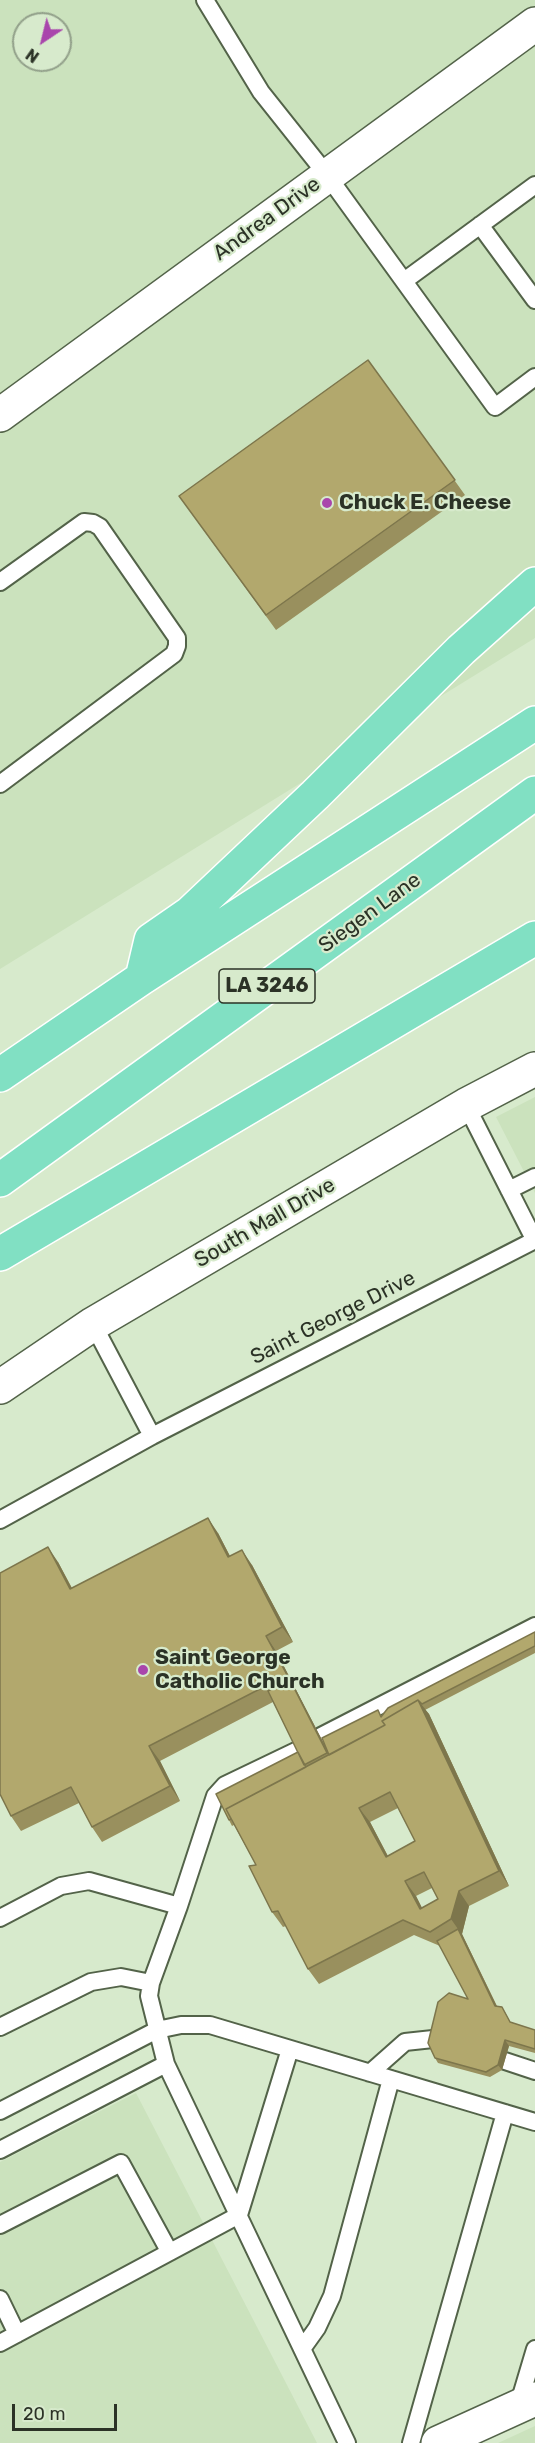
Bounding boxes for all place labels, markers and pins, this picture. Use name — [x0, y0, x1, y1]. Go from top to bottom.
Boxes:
place label: Chuck E. Cheese — [339, 490, 511, 516]
marker: Chuck E. Cheese — [320, 496, 334, 510]
place label: Saint George Catholic Church — [155, 1645, 325, 1695]
marker: Saint George Catholic Church — [136, 1663, 150, 1677]

